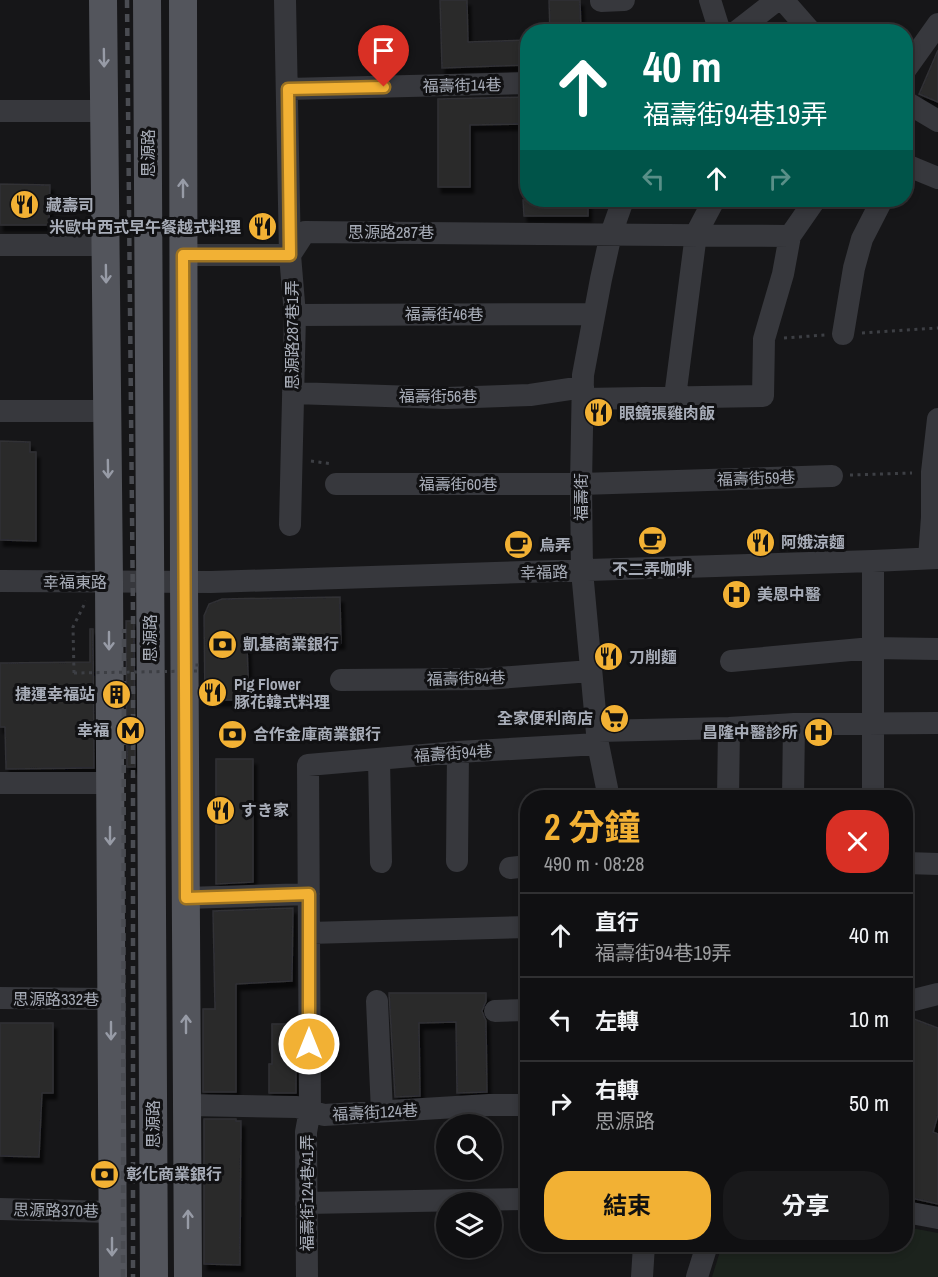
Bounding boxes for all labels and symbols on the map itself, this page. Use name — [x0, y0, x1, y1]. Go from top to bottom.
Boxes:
pin — [358, 25, 409, 87]
one-way arrow — [98, 48, 110, 68]
street label: 福壽街14巷 — [423, 73, 501, 97]
street label: 思源路 — [137, 129, 159, 177]
one-way arrow — [177, 178, 189, 198]
restaurant icon: 藏壽司 — [9, 189, 41, 221]
place label: 藏壽司 — [46, 194, 94, 216]
restaurant icon: 米歐中西式早午餐越式料理 — [246, 211, 278, 243]
place label: 米歐中西式早午餐越式料理 — [49, 216, 241, 238]
street label: 思源路287巷 — [348, 221, 434, 243]
one-way arrow — [100, 264, 112, 284]
street label: 思源路287巷1弄 — [281, 280, 303, 390]
street label: 福壽街46巷 — [405, 303, 483, 325]
street label: 福壽街56巷 — [399, 385, 477, 407]
restaurant icon: 眼鏡張雞肉飯 — [582, 397, 614, 429]
place label: 眼鏡張雞肉飯 — [619, 402, 715, 424]
one-way arrow — [102, 459, 114, 479]
street label: 福壽街59巷 — [716, 466, 796, 490]
street label: 福壽街60巷 — [419, 473, 497, 495]
street label: 福壽街 — [570, 473, 592, 521]
cafe icon: 不二弄咖啡 — [636, 525, 668, 557]
restaurant icon: 阿娥涼麵 — [744, 526, 776, 558]
cafe icon: 烏弄 — [502, 529, 534, 561]
place label: 阿娥涼麵 — [781, 531, 845, 553]
place label: 烏弄 — [539, 534, 571, 556]
place label: 不二弄咖啡 — [612, 558, 692, 580]
street label: 幸福路 — [520, 560, 568, 584]
street label: 幸福東路 — [43, 571, 107, 593]
hospital icon: 美恩中醫 — [720, 578, 752, 610]
place label: 美恩中醫 — [757, 583, 821, 605]
street label: 思源路 — [139, 614, 161, 662]
bank icon: 凱基商業銀行 — [206, 628, 238, 660]
one-way arrow — [103, 630, 115, 650]
place label: 凱基商業銀行 — [243, 633, 339, 655]
restaurant icon: 刀削麵 — [592, 641, 624, 673]
place label: 刀削麵 — [629, 646, 677, 668]
street label: 福壽街84巷 — [427, 666, 505, 690]
place label: Pig Flower 豚花韓式料理 — [234, 673, 330, 713]
restaurant icon: Pig Flower 豚花韓式料理 — [197, 677, 229, 709]
building icon: 捷運幸福站 — [100, 678, 132, 710]
place label: 捷運幸福站 — [15, 683, 95, 705]
supermarket icon: 全家便利商店 — [598, 702, 630, 734]
place label: 全家便利商店 — [497, 707, 593, 729]
metro station icon: 幸福 — [114, 714, 146, 746]
hospital icon: 昌隆中醫診所 — [803, 716, 835, 748]
bank icon: 合作金庫商業銀行 — [216, 718, 248, 750]
place label: 幸福 — [77, 719, 109, 741]
place label: 昌隆中醫診所 — [702, 721, 798, 743]
place label: 合作金庫商業銀行 — [253, 723, 381, 745]
street label: 福壽街94巷 — [413, 739, 493, 767]
restaurant icon: すき家 — [204, 794, 236, 826]
place label: すき家 — [241, 799, 289, 821]
one-way arrow — [105, 825, 116, 845]
street label: 思源路332巷 — [13, 988, 99, 1010]
position arrow — [277, 1012, 341, 1076]
one-way arrow — [181, 1014, 192, 1034]
one-way arrow — [105, 1020, 117, 1040]
street label: 福壽街124巷 — [332, 1099, 418, 1125]
street label: 思源路 — [142, 1100, 164, 1148]
street label: 福壽街124巷41弄 — [296, 1135, 318, 1251]
bank icon: 彰化商業銀行 — [89, 1158, 121, 1190]
place label: 彰化商業銀行 — [126, 1163, 222, 1185]
street label: 思源路370巷 — [13, 1198, 99, 1222]
one-way arrow — [182, 1209, 194, 1229]
one-way arrow — [107, 1236, 118, 1256]

